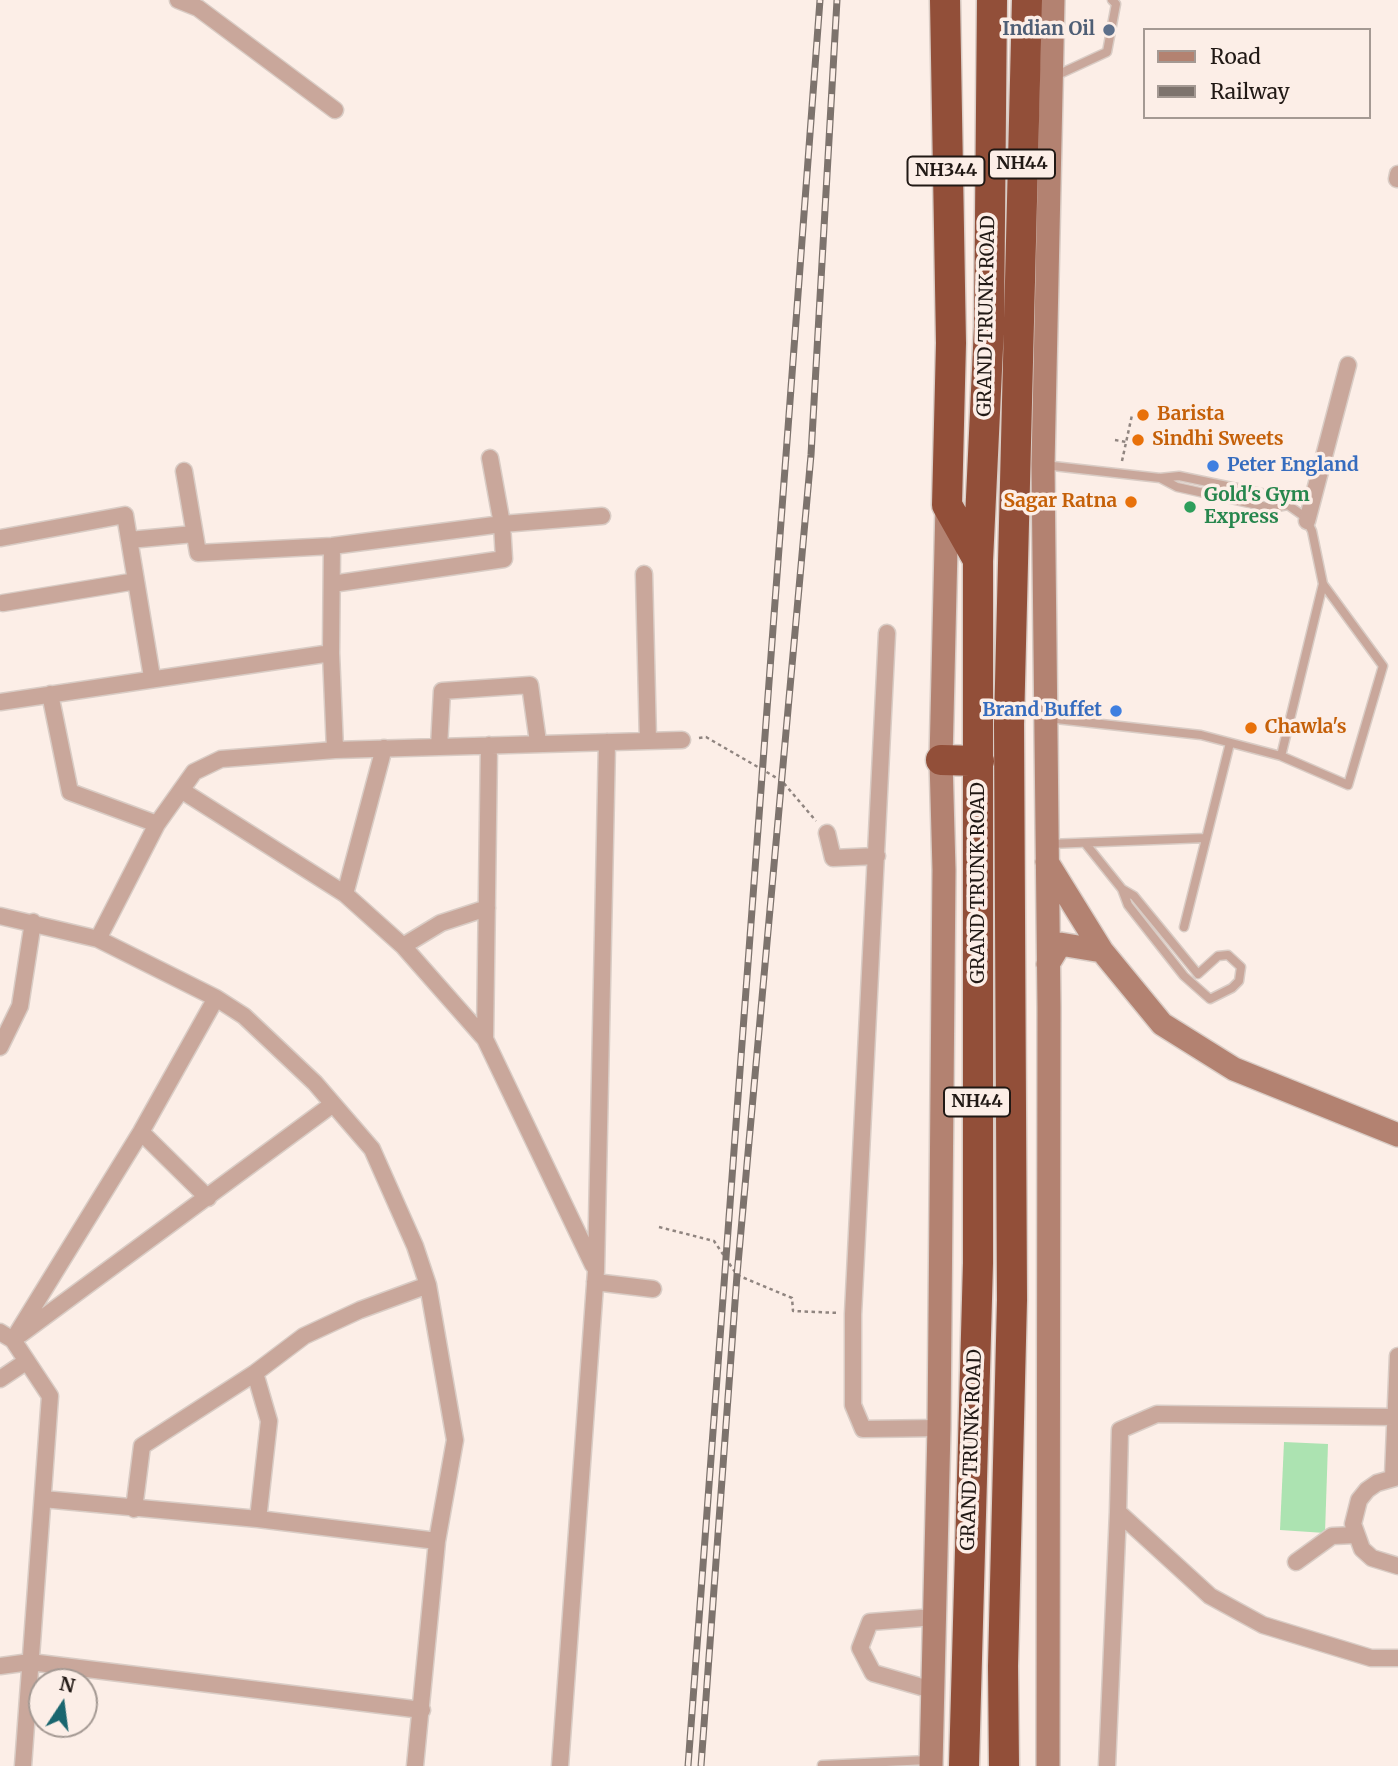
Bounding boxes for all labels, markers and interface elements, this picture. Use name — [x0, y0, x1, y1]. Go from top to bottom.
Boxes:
place label: Indian Oil — [1002, 19, 1095, 41]
marker: Indian Oil — [1101, 22, 1117, 38]
legend — [1142, 28, 1370, 119]
text: Road — [1210, 43, 1261, 70]
text: Railway — [1210, 78, 1290, 105]
road number: NH44 — [989, 149, 1055, 178]
road number: NH344 — [908, 156, 984, 186]
street label: GRAND TRUNK ROAD — [974, 215, 1000, 417]
place label: Barista — [1157, 404, 1225, 426]
marker: Barista — [1135, 407, 1151, 423]
place label: Sindhi Sweets — [1152, 429, 1284, 451]
marker: Sindhi Sweets — [1130, 432, 1146, 448]
place label: Peter England — [1227, 455, 1359, 477]
marker: Peter England — [1205, 458, 1221, 474]
place label: Gold's Gym Express — [1204, 485, 1310, 529]
place label: Sagar Ratna — [1004, 491, 1117, 513]
marker: Sagar Ratna — [1123, 494, 1139, 510]
marker: Gold's Gym Express — [1182, 499, 1198, 515]
place label: Brand Buffet — [982, 700, 1102, 722]
marker: Brand Buffet — [1108, 703, 1124, 719]
place label: Chawla's — [1265, 717, 1347, 739]
marker: Chawla's — [1243, 720, 1259, 736]
street label: GRAND TRUNK ROAD — [968, 782, 990, 984]
road number: NH44 — [944, 1087, 1010, 1116]
street label: GRAND TRUNK ROAD — [957, 1349, 987, 1551]
north arrow — [28, 1668, 98, 1738]
text: N — [57, 1671, 77, 1698]

